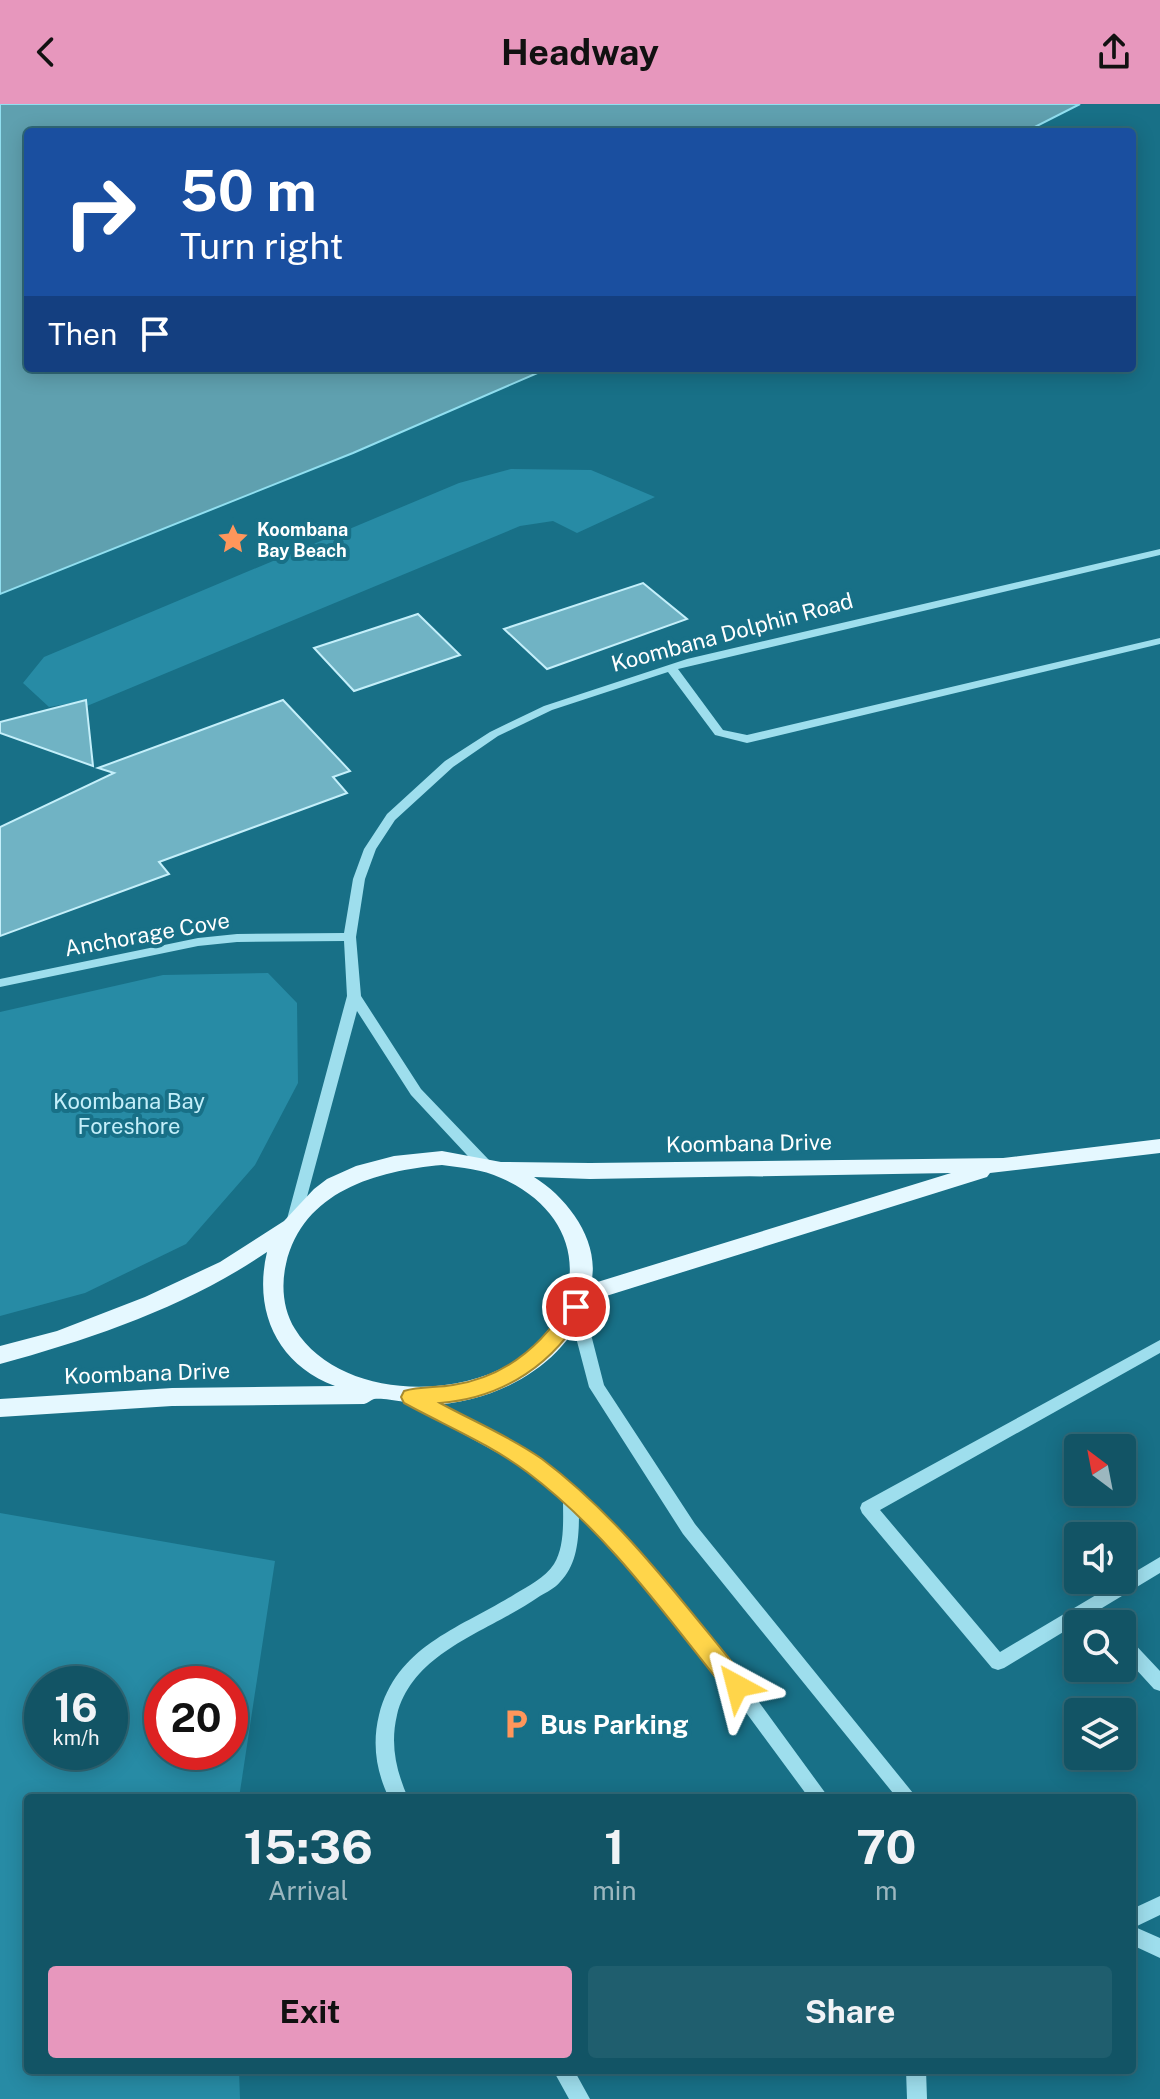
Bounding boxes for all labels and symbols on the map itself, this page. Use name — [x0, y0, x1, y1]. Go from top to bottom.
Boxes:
place label: Koombana Bay Beach — [257, 519, 348, 561]
place icon: Koombana Bay Beach — [216, 522, 250, 556]
street label: Koombana Dolphin Road — [608, 587, 856, 677]
street label: Anchorage Cove — [62, 907, 232, 961]
park label: Koombana Bay Foreshore — [53, 1088, 205, 1139]
street label: Koombana Drive — [666, 1129, 832, 1157]
pin — [542, 1273, 610, 1341]
street label: Koombana Drive — [63, 1357, 231, 1389]
north arrow — [1064, 1434, 1136, 1506]
position arrow — [695, 1644, 779, 1728]
speed limit sign: 20 — [144, 1666, 248, 1770]
parking icon: Bus Parking — [499, 1707, 533, 1741]
place label: Bus Parking — [540, 1709, 689, 1740]

